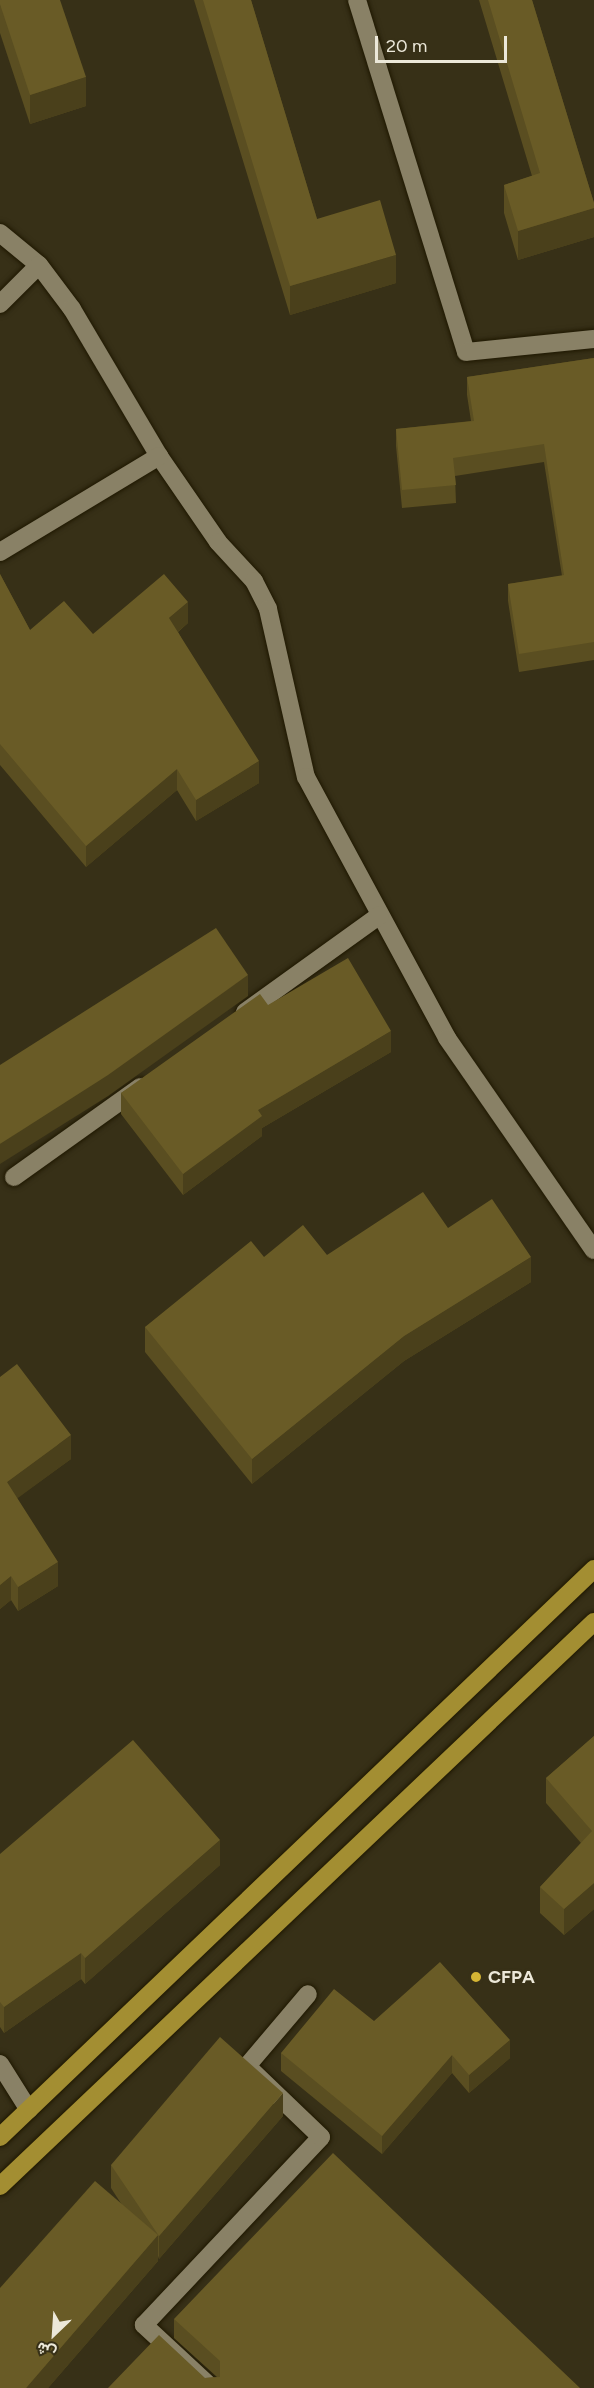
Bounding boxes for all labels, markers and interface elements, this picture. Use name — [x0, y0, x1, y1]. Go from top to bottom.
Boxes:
scale bar — [378, 24, 510, 62]
text: 20 m — [386, 35, 427, 57]
place label: CFPA — [488, 1966, 535, 1988]
marker: CFPA — [469, 1970, 483, 1984]
north arrow — [24, 2304, 84, 2364]
text: ش — [33, 2338, 59, 2363]

